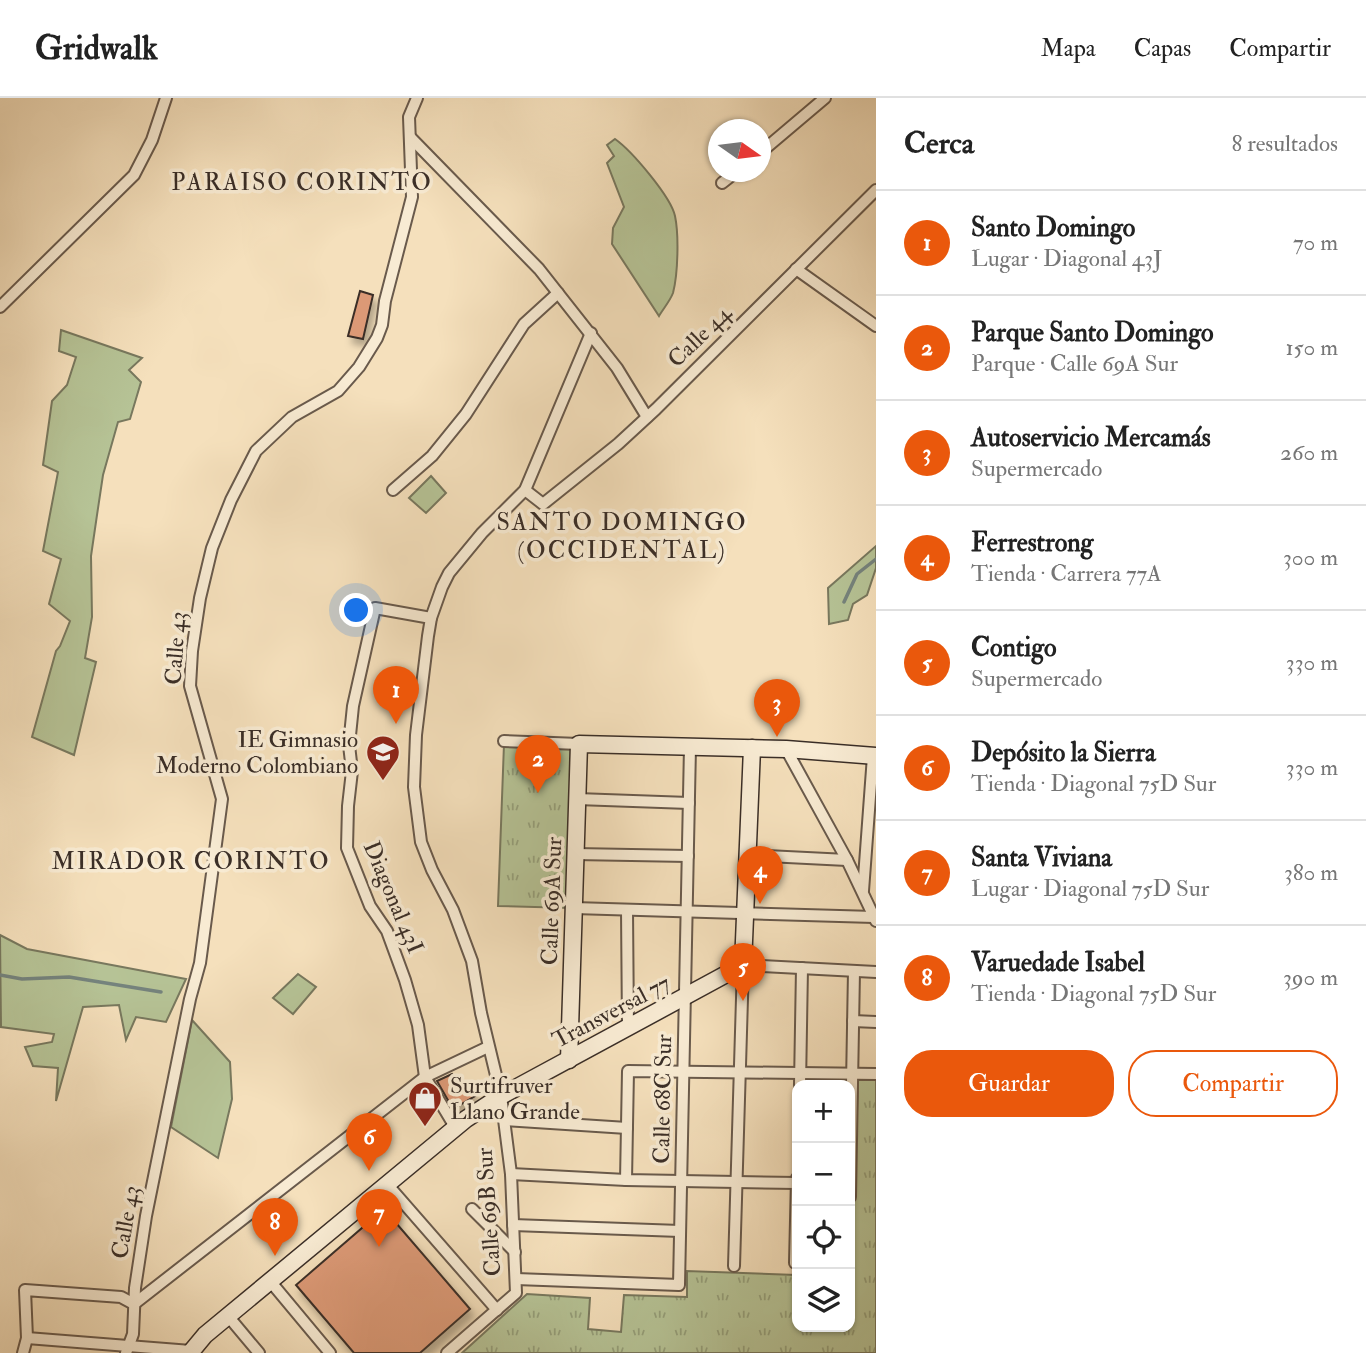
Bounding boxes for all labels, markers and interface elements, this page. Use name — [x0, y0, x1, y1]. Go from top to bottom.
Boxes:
text: Gridwalk — [35, 28, 158, 69]
text: Mapa — [1041, 33, 1096, 64]
text: Capas — [1134, 33, 1191, 64]
text: Compartir — [1229, 33, 1331, 64]
north arrow — [708, 119, 771, 182]
text: Cerca — [904, 125, 974, 162]
text: 8 resultados — [1232, 129, 1338, 158]
district label: PARAISO CORINTO — [171, 167, 433, 198]
text: Santo Domingo — [971, 212, 1135, 244]
text: 1 — [923, 228, 931, 257]
text: 70 m — [1293, 228, 1338, 257]
text: Lugar · Diagonal 43J — [971, 244, 1162, 273]
street label: Calle 44 — [662, 298, 738, 374]
text: Parque Santo Domingo — [971, 317, 1214, 349]
text: 2 — [921, 333, 933, 362]
text: 150 m — [1285, 333, 1338, 362]
text: Parque · Calle 69A Sur — [971, 349, 1178, 378]
text: Autoservicio Mercamás — [971, 422, 1211, 454]
text: 3 — [923, 438, 931, 467]
text: 260 m — [1280, 438, 1338, 467]
text: Supermercado — [971, 454, 1102, 483]
district label: SANTO DOMINGO (OCCIDENTAL) — [496, 507, 748, 566]
text: Ferrestrong — [971, 527, 1093, 559]
text: 4 — [921, 543, 933, 572]
text: 300 m — [1283, 543, 1338, 572]
text: Tienda · Carrera 77A — [971, 559, 1162, 588]
your location — [339, 593, 373, 627]
street label: Calle 43 — [158, 610, 193, 686]
text: Contigo — [971, 632, 1056, 664]
text: 5 — [922, 648, 932, 677]
text: 330 m — [1286, 648, 1338, 677]
text: Supermercado — [971, 664, 1102, 693]
pin: 1 — [373, 666, 419, 724]
pin: 3 — [754, 679, 800, 737]
place label: IE Gimnasio Moderno Colombiano — [156, 725, 358, 780]
school or university icon: IE Gimnasio Moderno Colombiano — [364, 733, 402, 782]
pin: 2 — [515, 735, 561, 793]
text: Depósito la Sierra — [971, 737, 1156, 769]
text: 6 — [921, 753, 933, 782]
text: 330 m — [1286, 753, 1338, 782]
text: Tienda · Diagonal 75D Sur — [971, 769, 1216, 798]
street label: Calle 69A Sur — [535, 836, 568, 966]
street label: Diagonal 43I — [357, 837, 430, 958]
text: Santa Viviana — [971, 842, 1112, 874]
district label: MIRADOR CORINTO — [51, 846, 331, 877]
pin: 4 — [737, 846, 783, 904]
text: 7 — [922, 858, 932, 887]
text: 380 m — [1284, 858, 1338, 887]
text: Lugar · Diagonal 75D Sur — [971, 874, 1209, 903]
pin: 5 — [720, 943, 766, 1001]
text: Varuedade Isabel — [971, 947, 1145, 979]
text: 8 — [922, 963, 932, 992]
text: 390 m — [1283, 963, 1338, 992]
street label: Transversal 77 — [547, 968, 676, 1055]
text: Tienda · Diagonal 75D Sur — [971, 979, 1216, 1008]
street label: Calle 68C Sur — [647, 1034, 678, 1164]
button: Guardar — [904, 1050, 1114, 1117]
button: Compartir — [1128, 1050, 1338, 1117]
place label: Surtifruver Llano Grande — [450, 1071, 580, 1126]
shop icon: Surtifruver Llano Grande — [406, 1079, 444, 1128]
map controls — [792, 1080, 855, 1332]
button: + — [792, 1080, 855, 1143]
pin: 6 — [346, 1113, 392, 1171]
button: − — [792, 1143, 855, 1206]
street label: Calle 69B Sur — [470, 1146, 507, 1277]
street label: Calle 43 — [105, 1183, 146, 1261]
pin: 7 — [356, 1189, 402, 1247]
pin: 8 — [252, 1198, 298, 1256]
button: locate — [792, 1206, 855, 1269]
button: layers — [792, 1269, 855, 1332]

